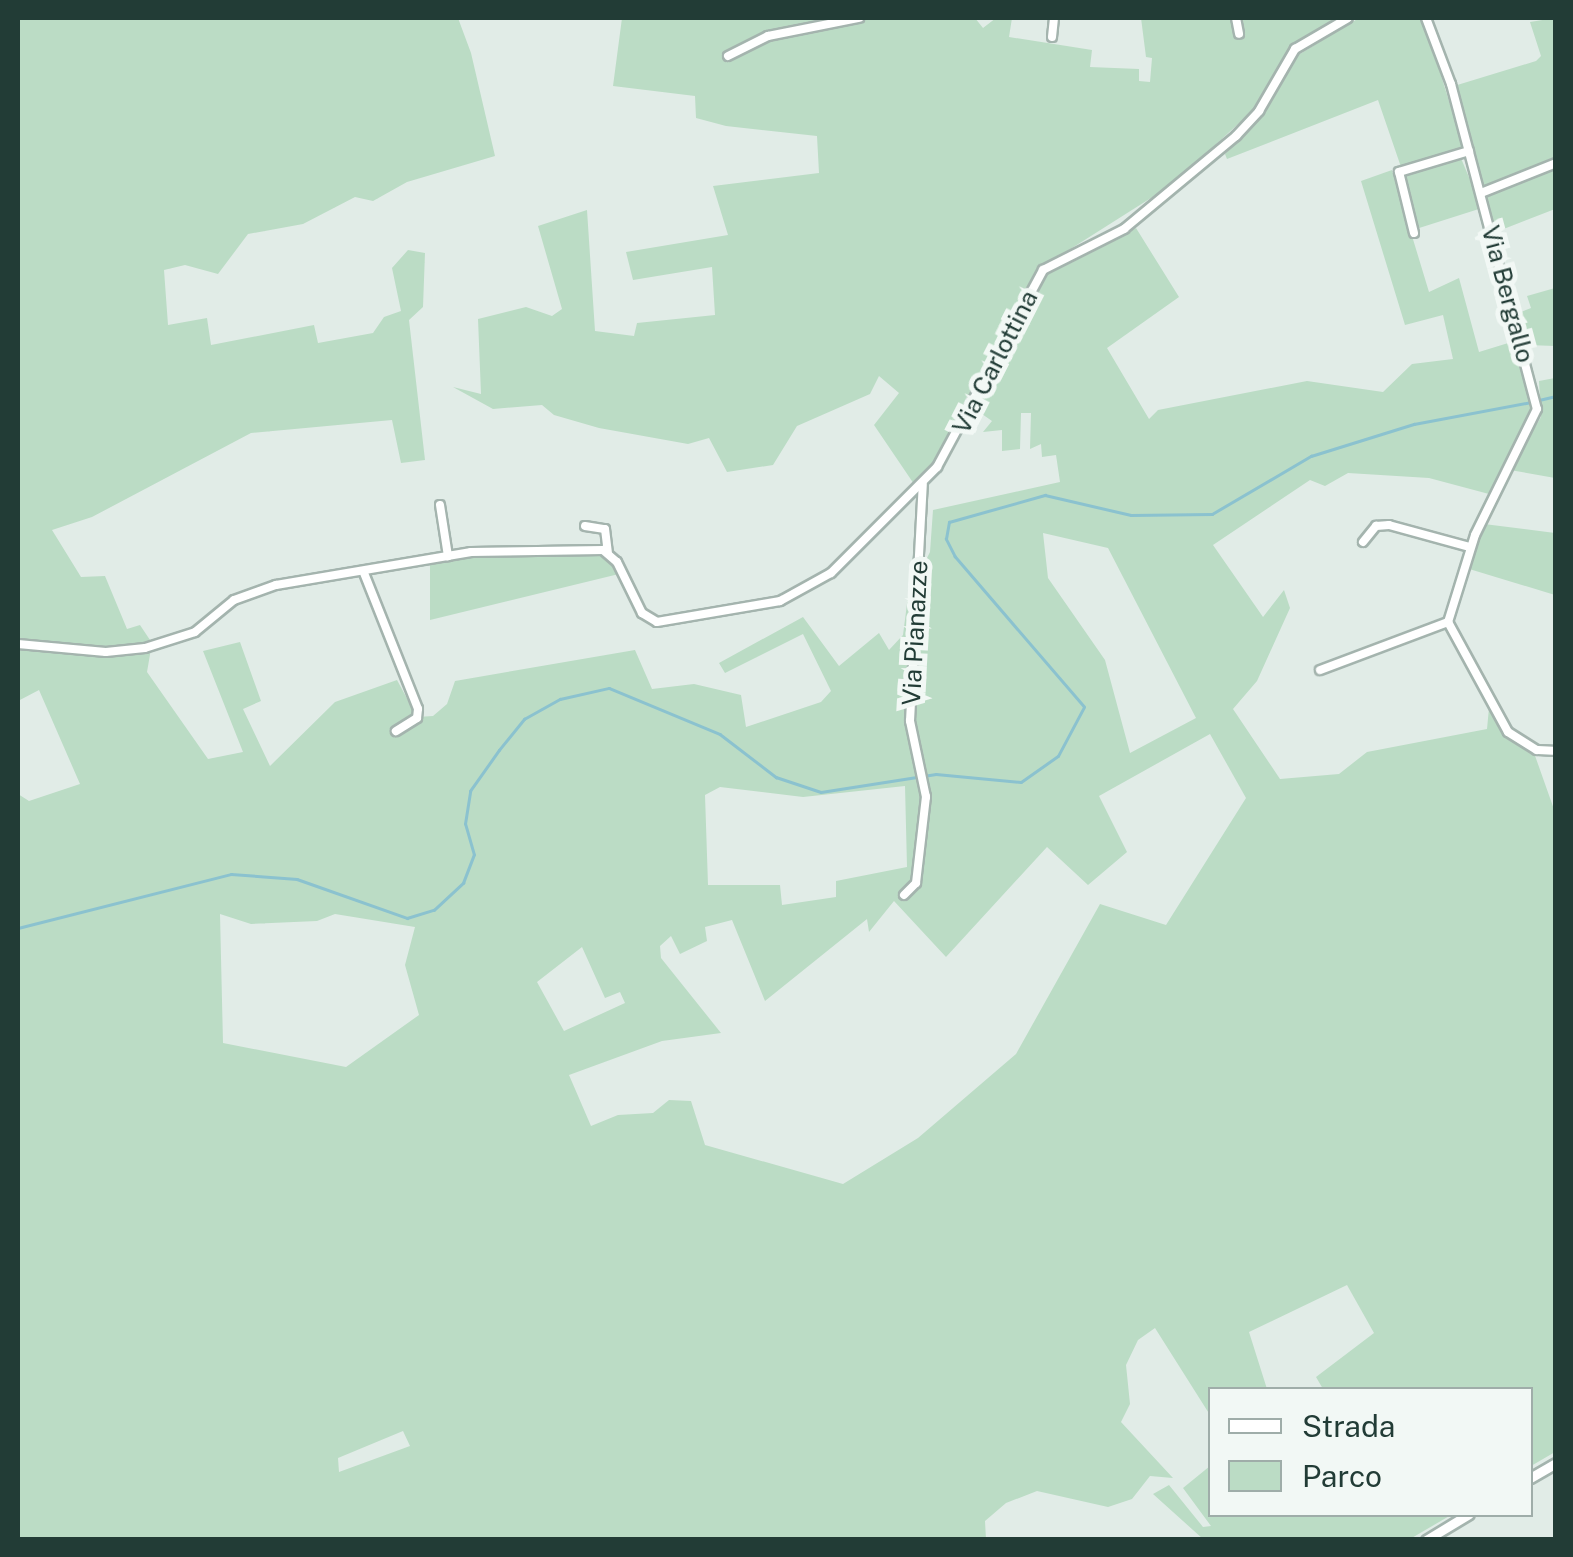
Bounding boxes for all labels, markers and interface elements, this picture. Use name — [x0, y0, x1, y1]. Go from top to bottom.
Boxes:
street label: Via Bergallo — [1475, 222, 1541, 366]
street label: Via Carlottina — [946, 285, 1044, 439]
street label: Via Pianazze — [896, 560, 934, 706]
legend — [1208, 1387, 1533, 1517]
text: Strada — [1302, 1408, 1395, 1444]
text: Parco — [1302, 1458, 1382, 1494]

